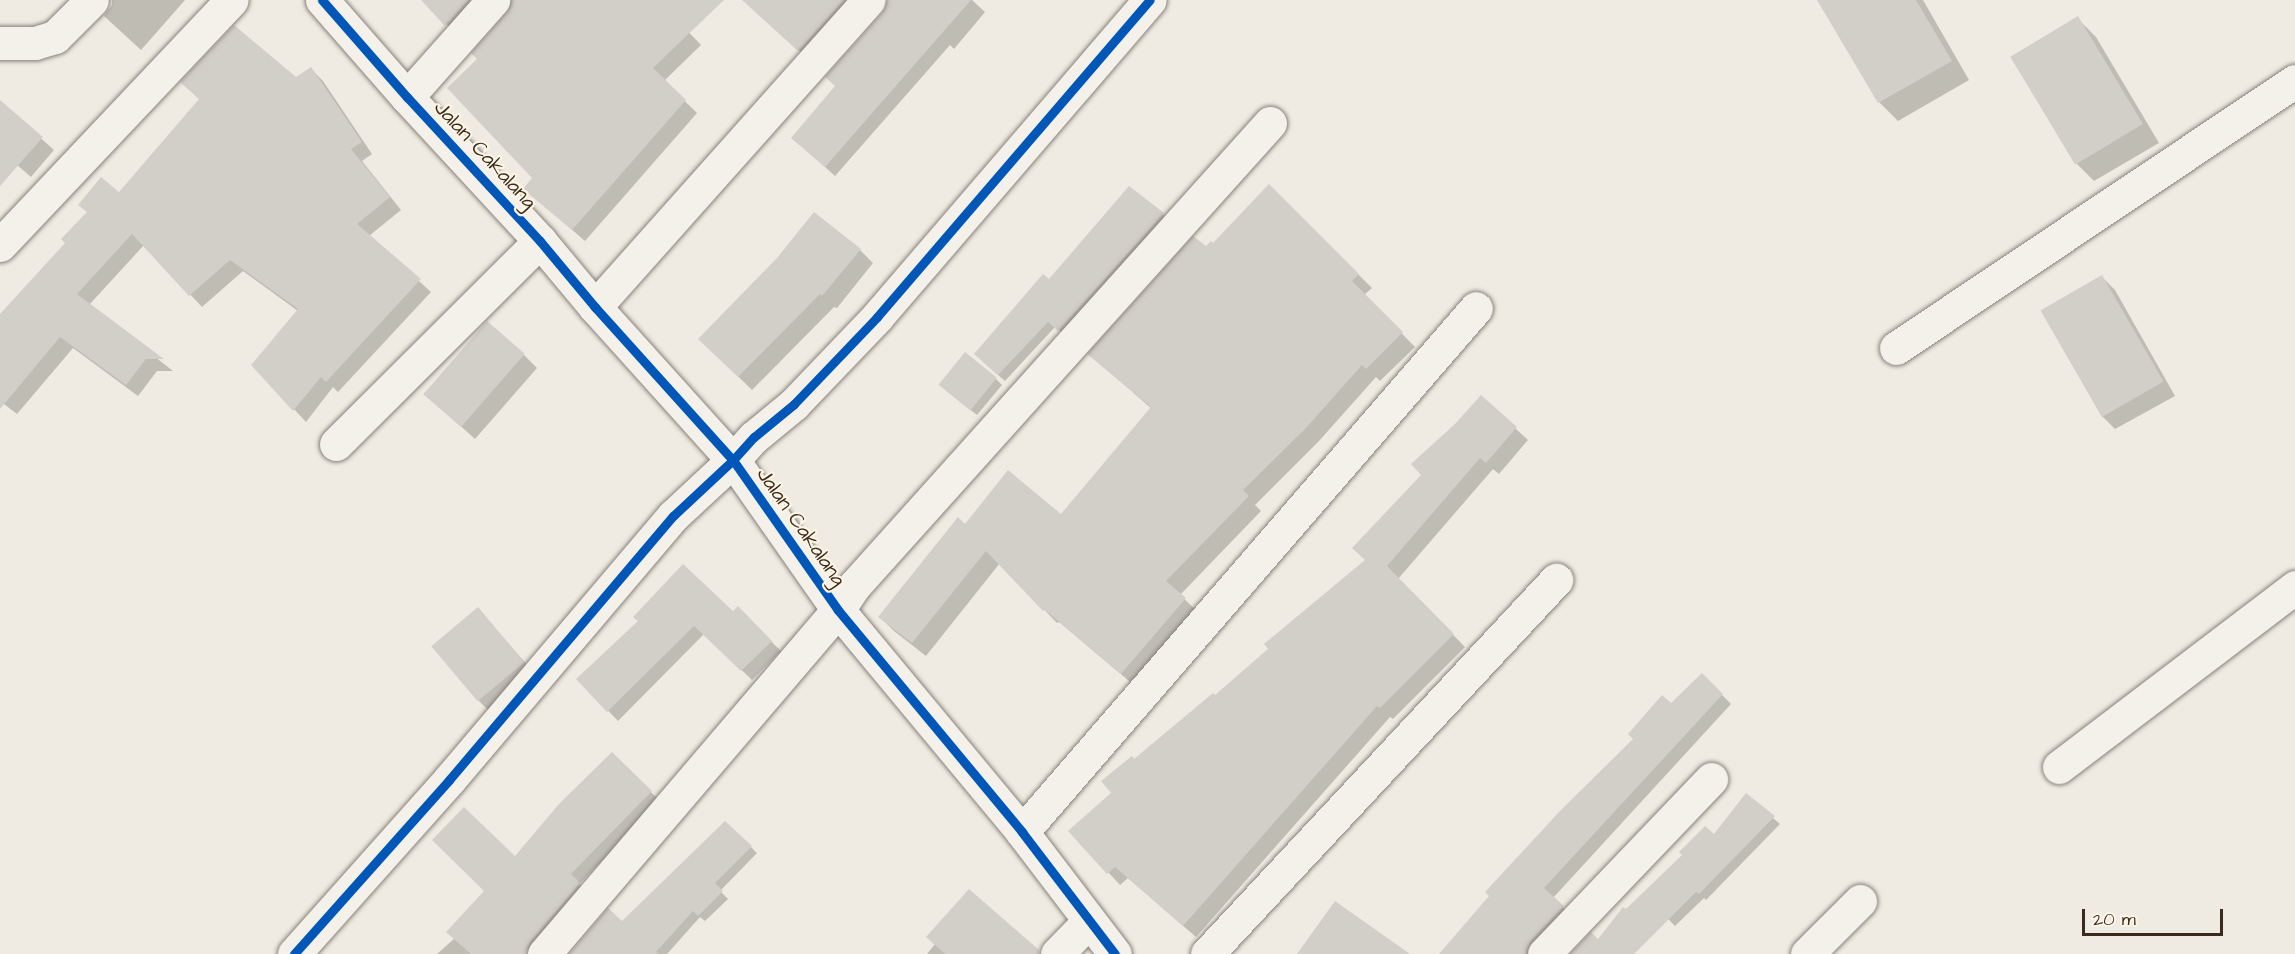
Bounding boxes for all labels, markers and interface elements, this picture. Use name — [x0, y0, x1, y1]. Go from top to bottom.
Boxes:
street label: Jalan Cakalang — [428, 96, 542, 214]
street label: Jalan Cakalang — [751, 463, 851, 591]
scale bar — [2085, 897, 2226, 935]
text: 20 m — [2093, 907, 2136, 932]

